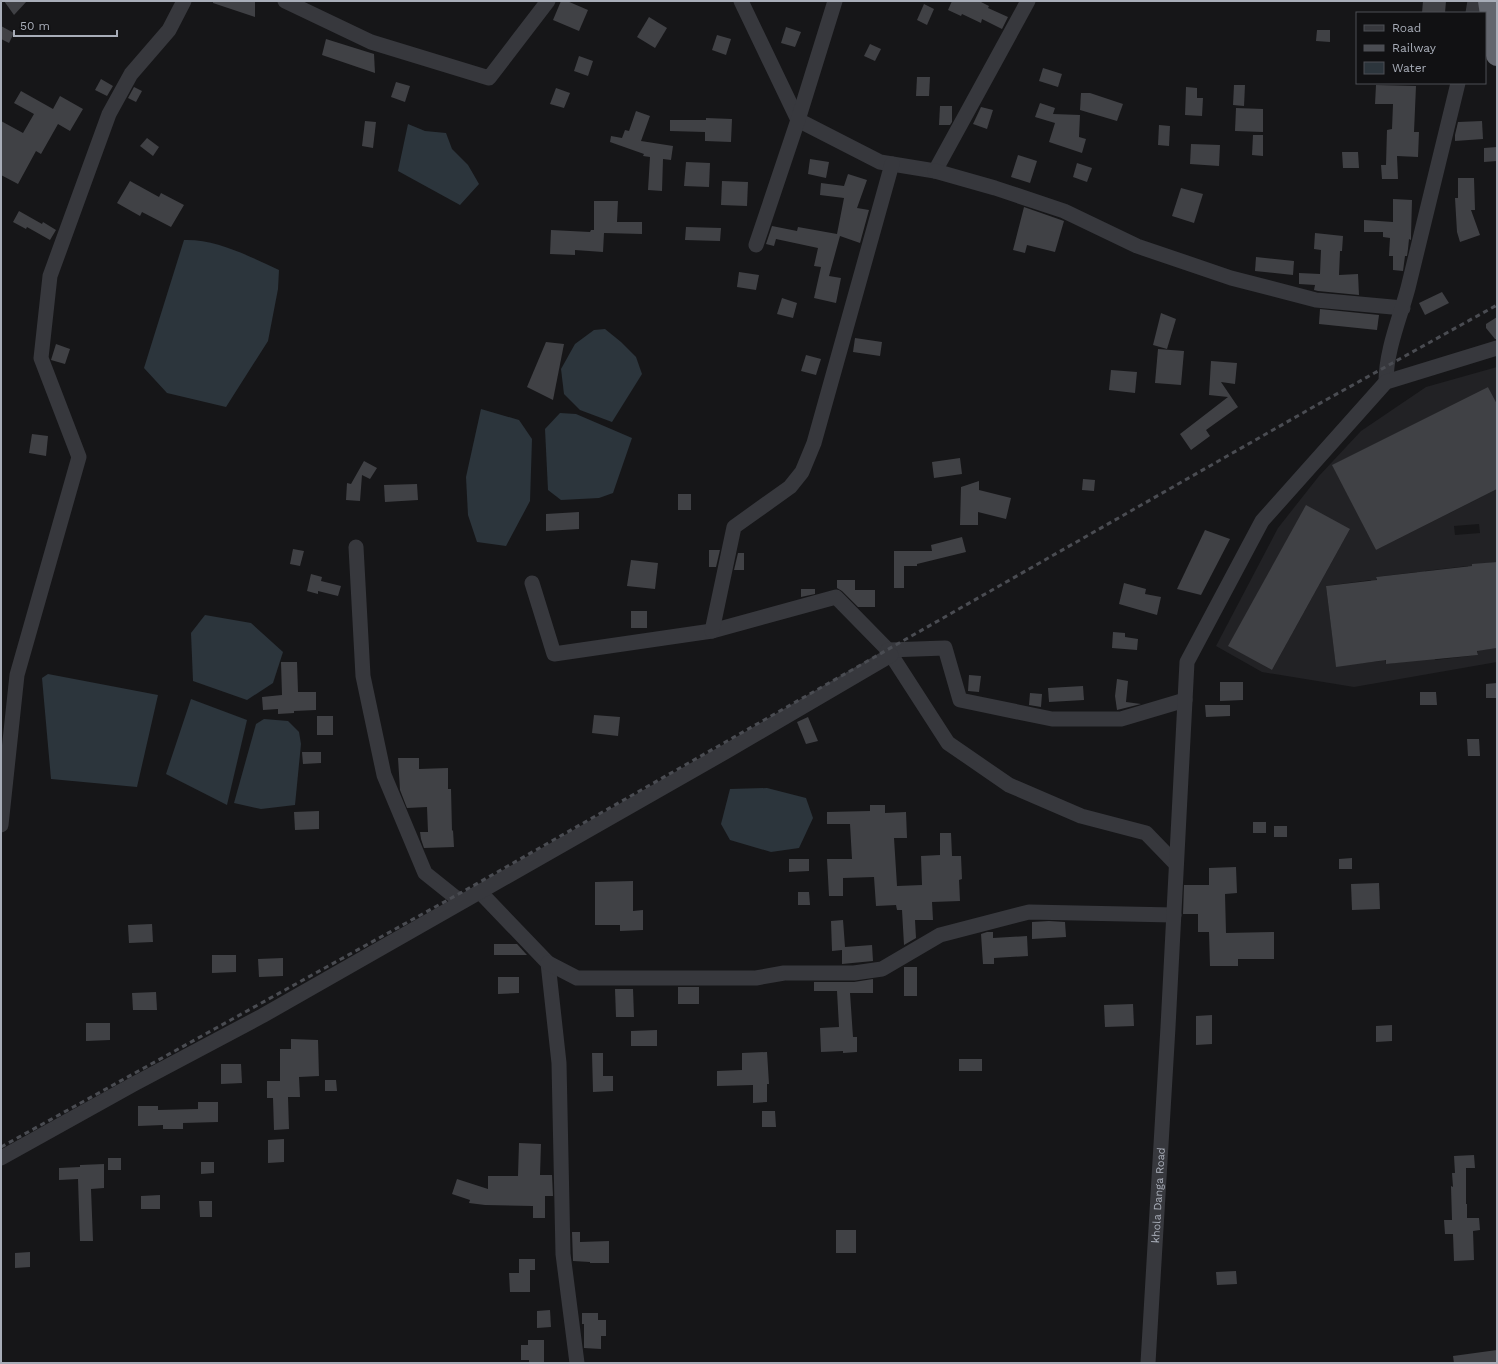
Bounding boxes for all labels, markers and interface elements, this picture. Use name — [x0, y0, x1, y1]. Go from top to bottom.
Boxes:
scale bar — [14, 12, 117, 38]
legend — [1356, 12, 1486, 84]
text: 50 m — [20, 19, 50, 33]
text: Road — [1392, 21, 1421, 35]
text: Railway — [1392, 41, 1437, 55]
text: Water — [1392, 61, 1427, 75]
street label: khola Danga Road — [1149, 1147, 1168, 1244]

